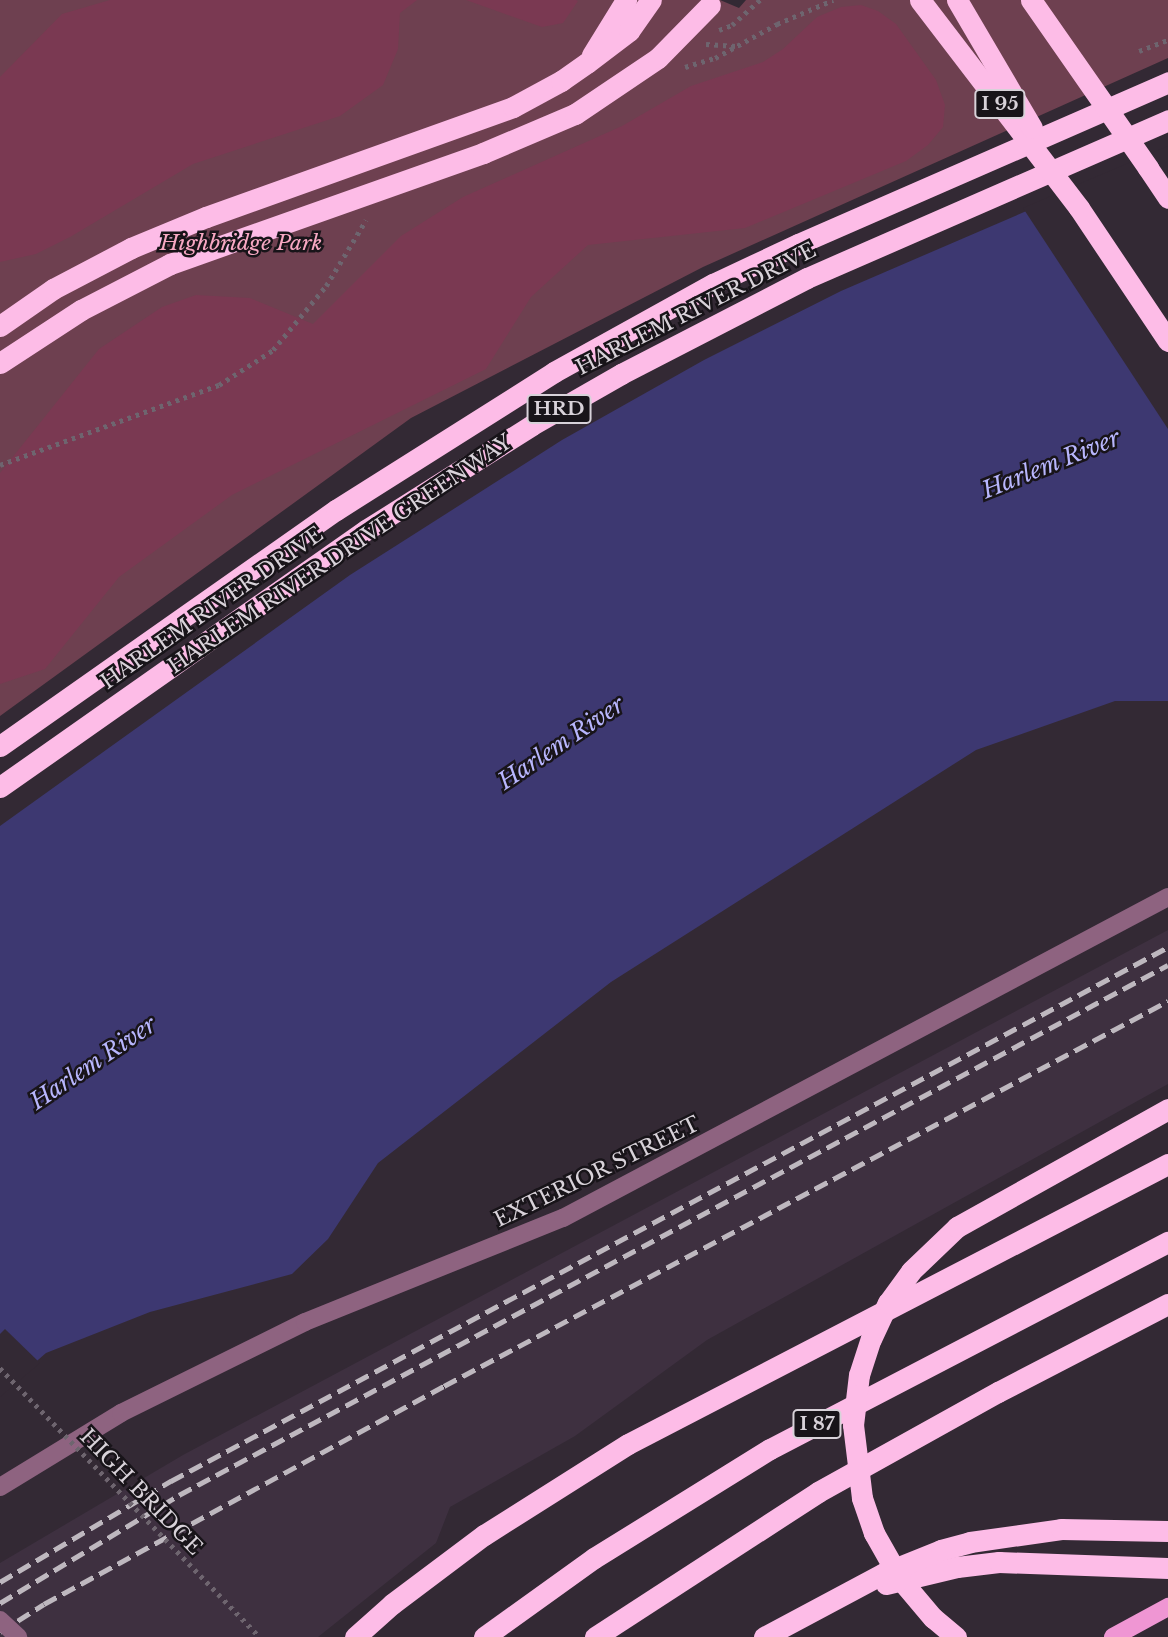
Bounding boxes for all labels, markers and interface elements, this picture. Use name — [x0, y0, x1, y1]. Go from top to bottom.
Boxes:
road number: I 95 — [974, 88, 1026, 120]
park label: Highbridge Park — [160, 230, 322, 256]
street label: HARLEM RIVER DRIVE — [572, 237, 820, 381]
road number: HRD — [526, 394, 592, 424]
water label: Harlem River — [978, 424, 1124, 504]
street label: HARLEM RIVER DRIVE GREENWAY — [163, 429, 517, 679]
street label: HARLEM RIVER DRIVE — [96, 521, 328, 695]
water label: Harlem River — [492, 690, 630, 796]
water label: Harlem River — [24, 1010, 162, 1116]
street label: EXTERIOR STREET — [490, 1111, 704, 1233]
road number: I 87 — [791, 1408, 843, 1440]
street label: HIGH BRIDGE — [75, 1424, 207, 1560]

